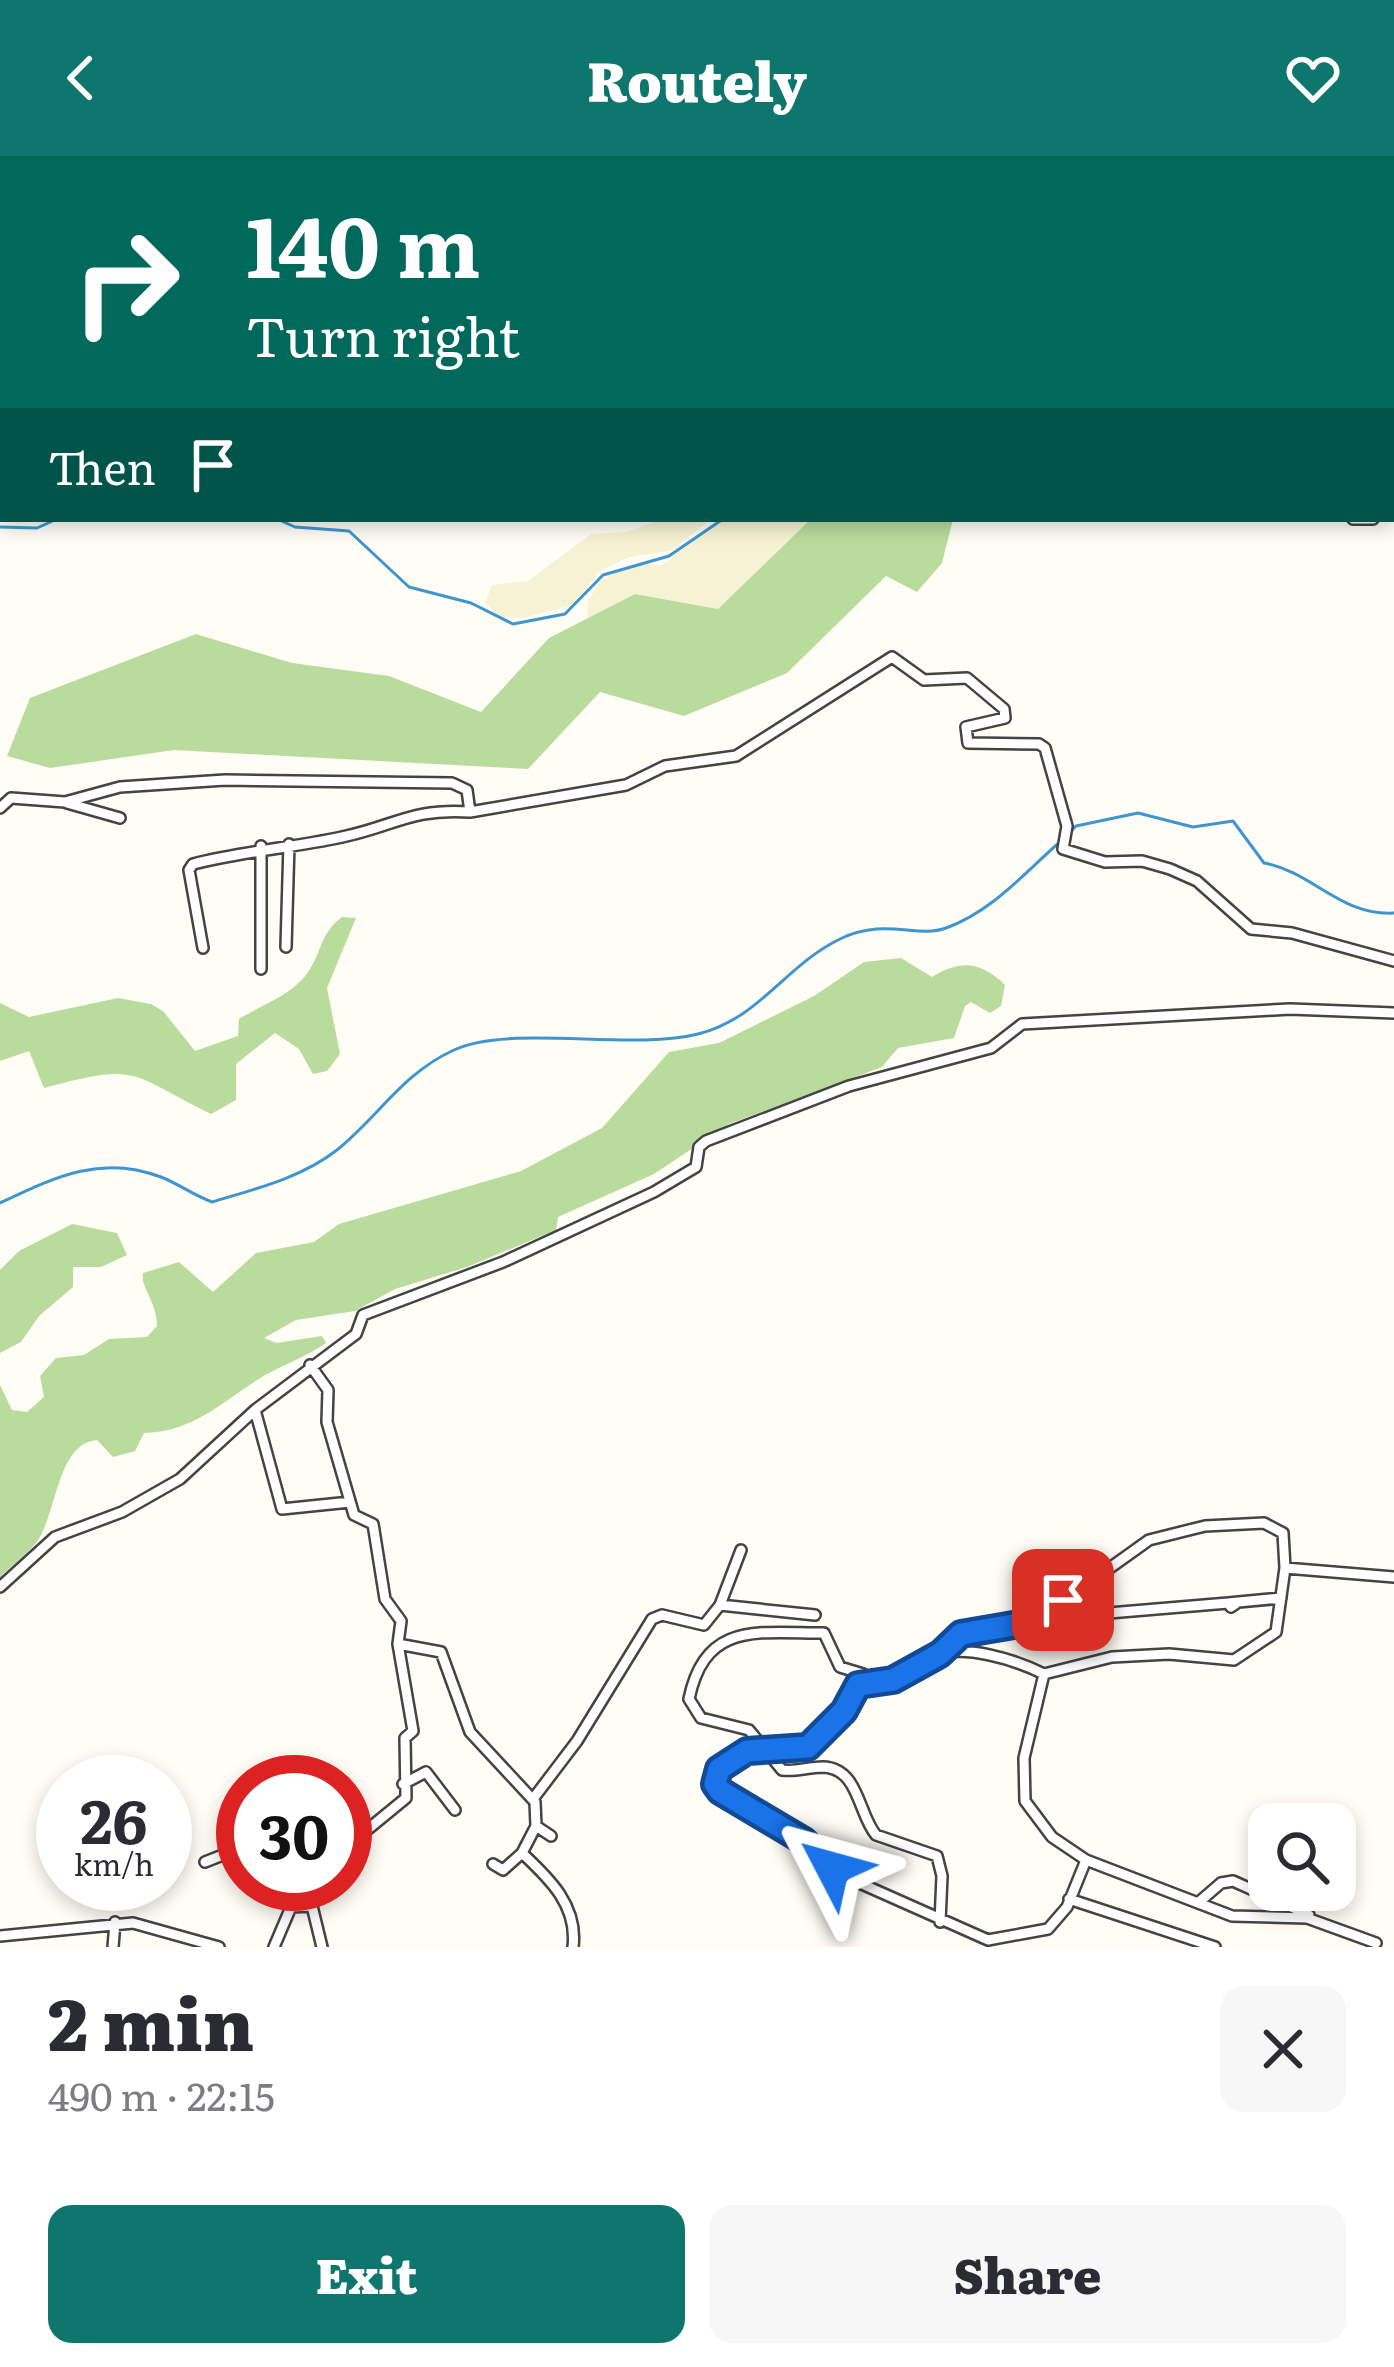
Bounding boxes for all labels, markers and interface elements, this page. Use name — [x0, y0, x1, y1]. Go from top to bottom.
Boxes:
text: Routely — [587, 38, 807, 119]
icon: back — [48, 45, 114, 111]
icon: heart — [1280, 45, 1346, 111]
text: 140 m — [246, 179, 481, 304]
icon: right — [48, 204, 204, 360]
text: Turn right — [246, 293, 520, 374]
text: Then — [48, 432, 156, 499]
icon: arrive — [180, 432, 246, 498]
pin — [1012, 1549, 1114, 1651]
icon: arrive — [1030, 1567, 1096, 1633]
speed limit sign: 30 — [216, 1755, 372, 1911]
text: 26 — [80, 1773, 148, 1862]
map controls — [1248, 1803, 1356, 1911]
button: search — [1248, 1803, 1356, 1911]
position arrow — [769, 1805, 895, 1931]
text: km/h — [74, 1841, 154, 1885]
text: 2 min — [48, 1966, 254, 2073]
button: close — [1220, 1986, 1346, 2112]
text: 490 m · 22:15 — [48, 2065, 275, 2123]
button: Exit — [48, 2205, 685, 2343]
button: Share — [709, 2205, 1346, 2343]

